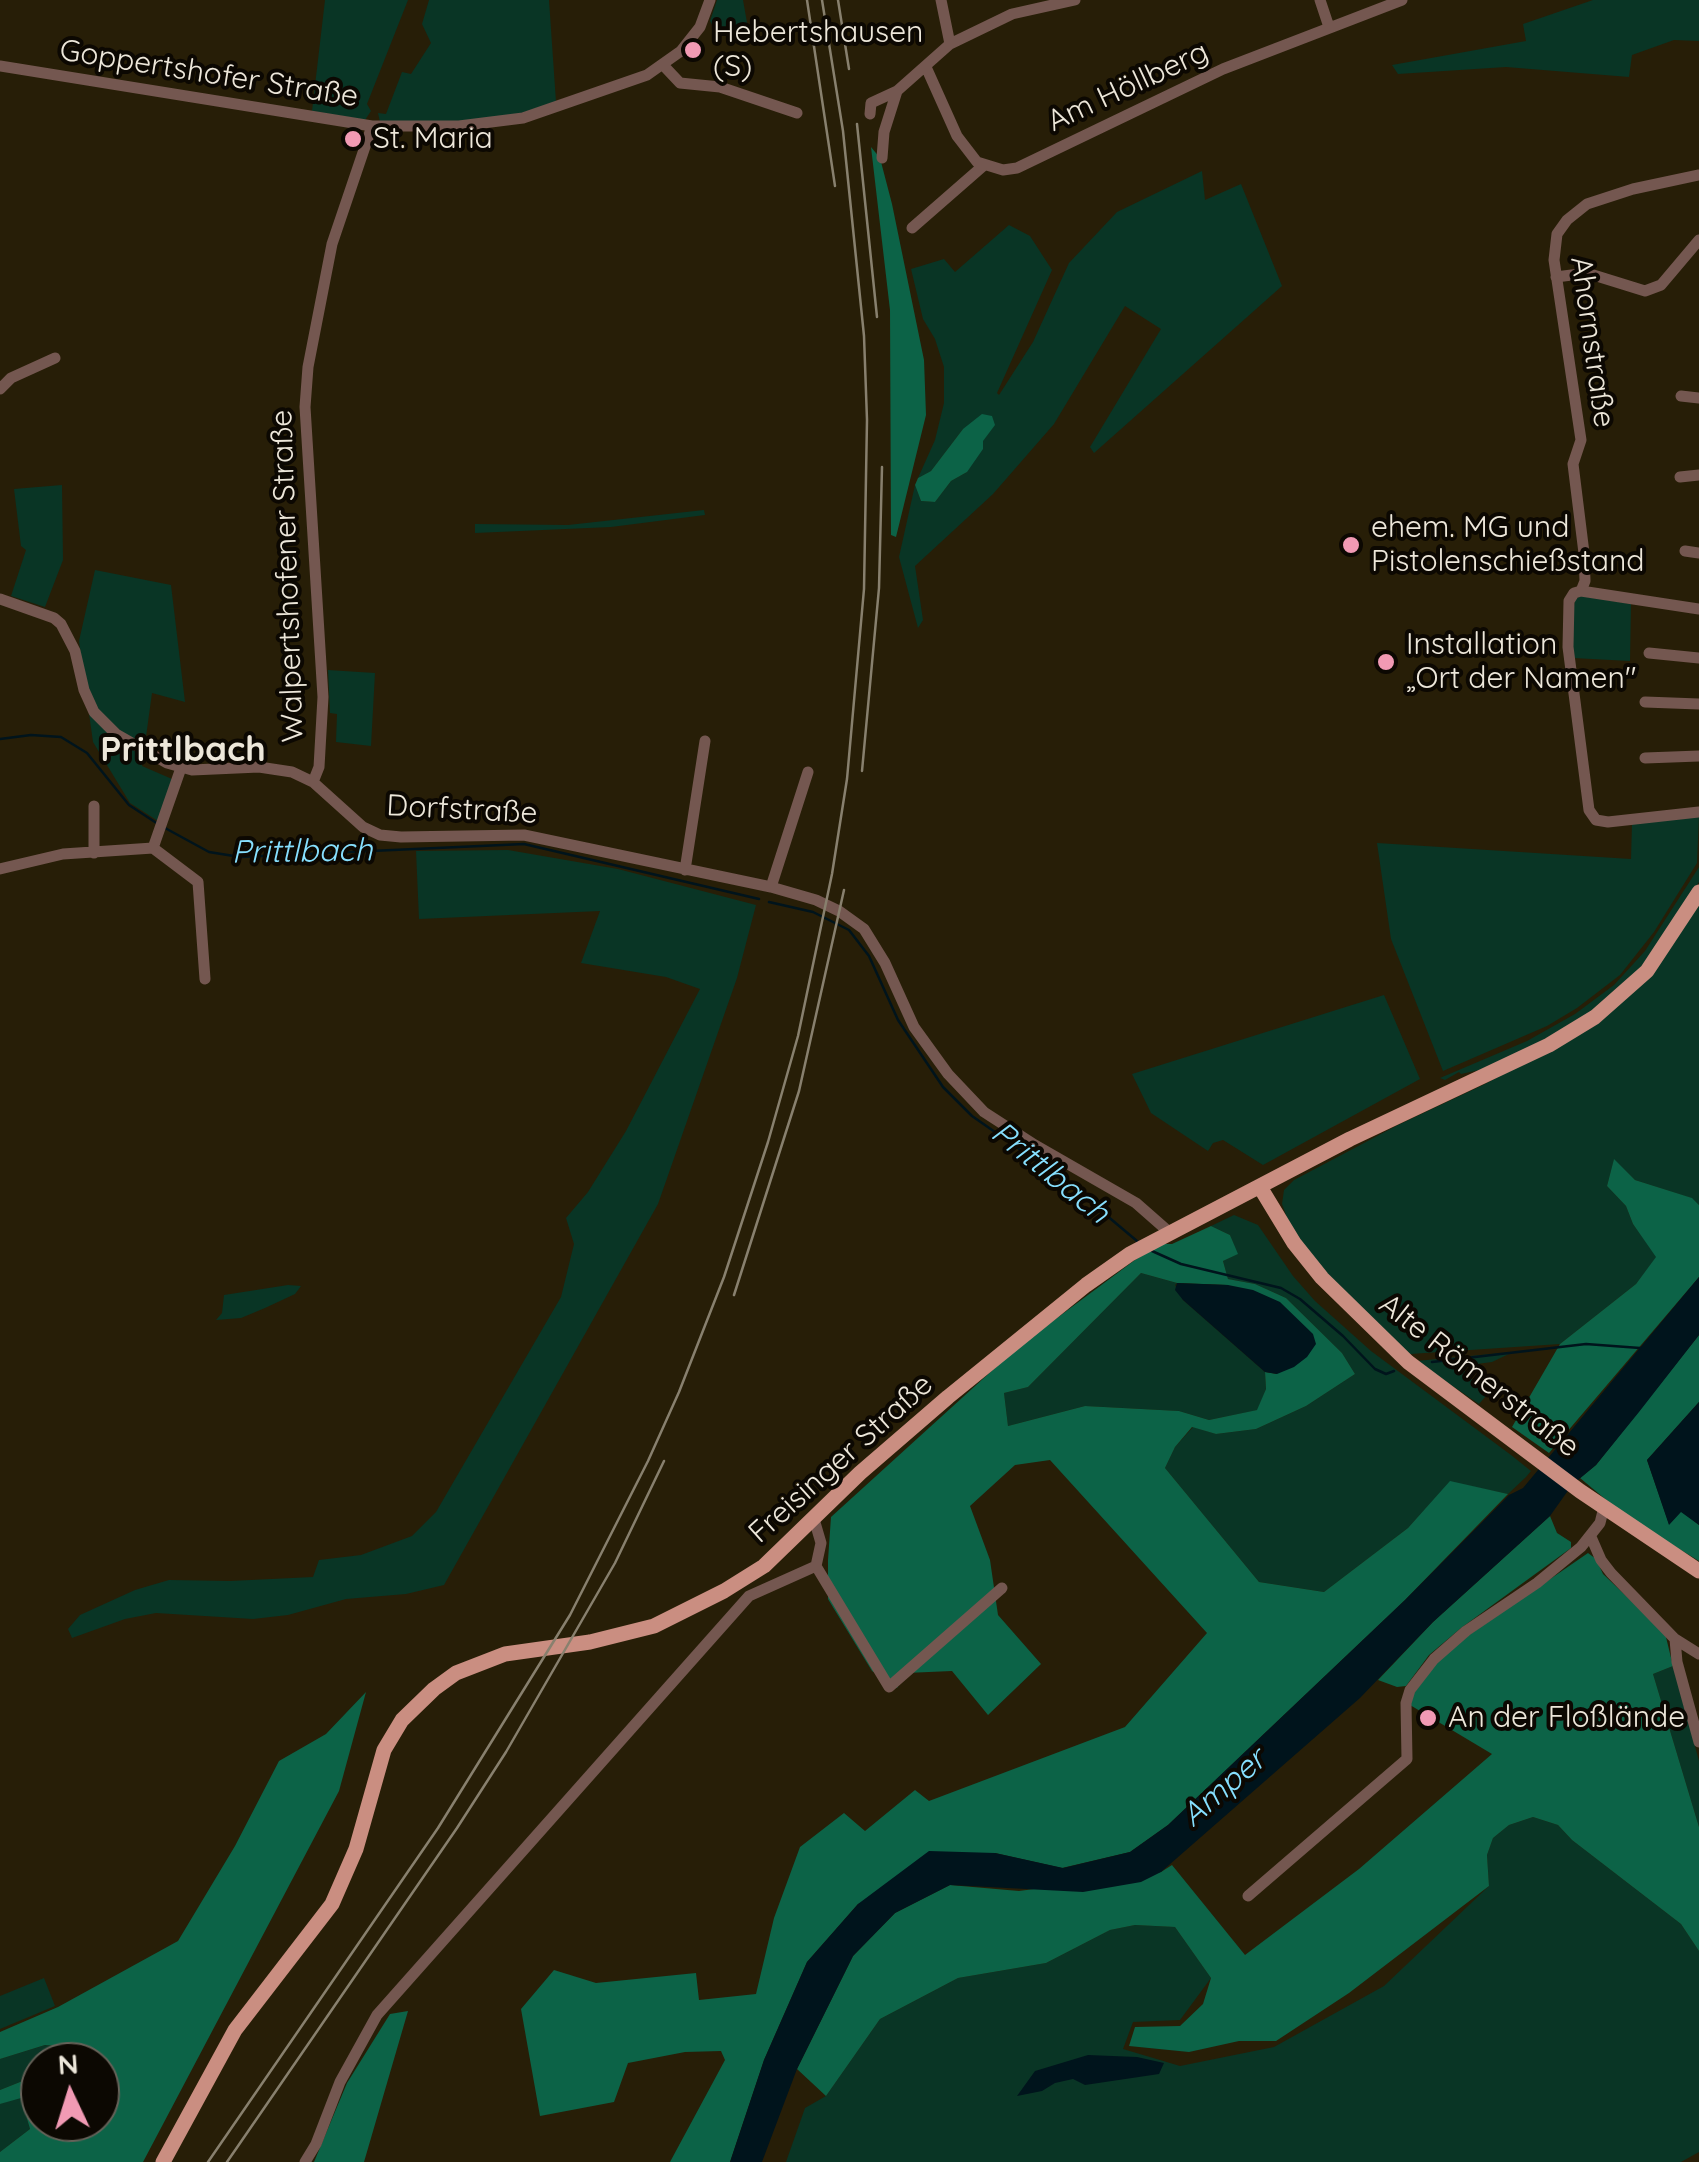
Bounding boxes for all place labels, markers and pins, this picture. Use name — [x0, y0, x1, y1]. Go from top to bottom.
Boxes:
place label: Hebertshausen (S) — [713, 15, 923, 86]
marker: Hebertshausen (S) — [682, 39, 704, 61]
place label: St. Maria — [373, 121, 493, 157]
marker: St. Maria — [342, 128, 364, 150]
place label: ehem. MG und Pistolenschießstand — [1371, 510, 1645, 580]
marker: ehem. MG und Pistolenschießstand — [1340, 534, 1362, 556]
place label: Installation „Ort der Namen'' — [1406, 627, 1636, 698]
marker: Installation „Ort der Namen'' — [1375, 651, 1397, 673]
place label: An der Floßlände — [1448, 1700, 1685, 1736]
marker: An der Floßlände — [1417, 1707, 1439, 1729]

